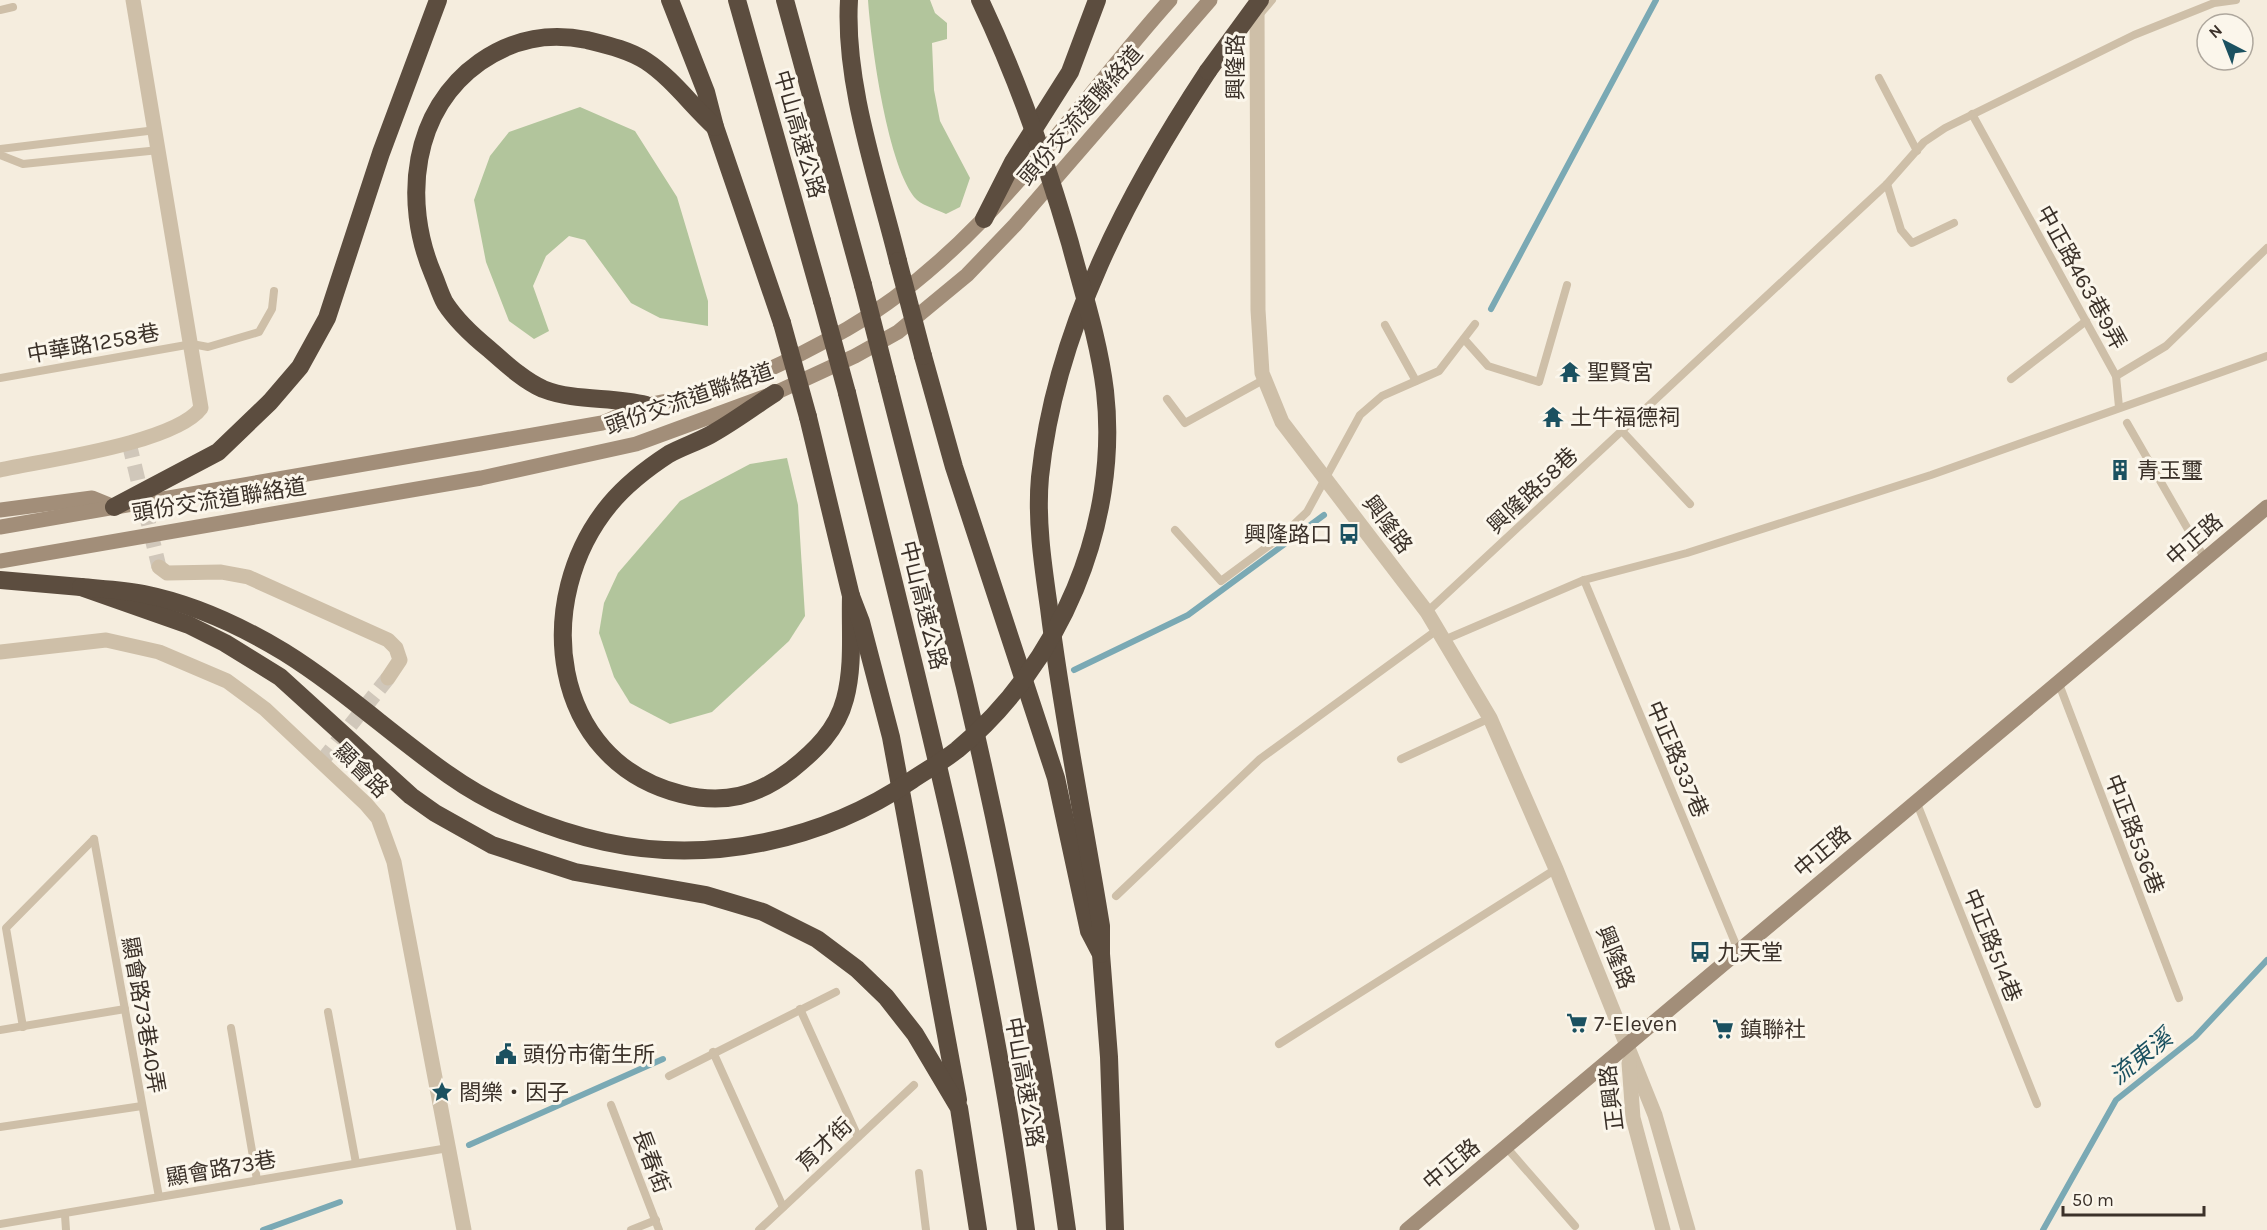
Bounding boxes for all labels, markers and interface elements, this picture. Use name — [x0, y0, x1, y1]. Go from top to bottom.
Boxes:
north arrow — [2195, 12, 2255, 72]
text: N — [2205, 20, 2226, 42]
street label: 興隆路 — [1223, 34, 1249, 100]
street label: 頭份交流道聯絡道 — [1013, 41, 1148, 191]
street label: 中山高速公路 — [768, 67, 830, 201]
street label: 中正路463巷9弄 — [2031, 201, 2131, 354]
street label: 中華路1258巷 — [25, 320, 161, 368]
street label: 頭份交流道聯絡道 — [602, 358, 777, 440]
temple icon: 聖賢宮 — [1558, 360, 1582, 384]
place label: 聖賢宮 — [1587, 360, 1653, 386]
temple icon: 土牛福德祠 — [1541, 405, 1565, 429]
place label: 土牛福德祠 — [1570, 405, 1680, 431]
street label: 興隆路58巷 — [1482, 442, 1583, 539]
building icon: 青玉璽 — [2108, 458, 2132, 482]
place label: 青玉璽 — [2137, 458, 2203, 484]
street label: 頭份交流道聯絡道 — [130, 473, 308, 527]
street label: 興隆路 — [1357, 490, 1417, 559]
street label: 中正路 — [2161, 508, 2228, 571]
place label: 興隆路口 — [1244, 522, 1332, 548]
bus stop icon: 興隆路口 — [1337, 522, 1361, 546]
street label: 中山高速公路 — [894, 538, 952, 672]
street label: 中正路337巷 — [1641, 697, 1713, 822]
street label: 顯會路 — [329, 738, 394, 803]
street label: 中正路536巷 — [2099, 771, 2169, 898]
street label: 中正路 — [1789, 821, 1856, 883]
street label: 中正路514巷 — [1958, 885, 2027, 1006]
street label: 興隆路 — [1591, 922, 1639, 993]
street label: 顯會路73巷40弄 — [116, 935, 170, 1096]
bus stop icon: 九天堂 — [1688, 940, 1712, 964]
place label: 九天堂 — [1717, 940, 1783, 966]
supermarket icon: 7-Eleven — [1565, 1011, 1589, 1035]
place label: 7-Eleven — [1594, 1011, 1677, 1037]
street label: 中山高速公路 — [1000, 1015, 1048, 1149]
supermarket icon: 鎮聯社 — [1711, 1017, 1735, 1041]
place label: 鎮聯社 — [1740, 1017, 1806, 1043]
water label: 流東溪 — [2104, 1022, 2180, 1091]
public building icon: 頭份市衛生所 — [494, 1042, 518, 1066]
place label: 頭份市衛生所 — [523, 1042, 655, 1068]
street label: 正興路 — [1595, 1064, 1629, 1132]
place icon: 閤樂‧因子 — [430, 1080, 454, 1104]
place label: 閤樂‧因子 — [459, 1080, 569, 1106]
street label: 育才街 — [792, 1113, 858, 1177]
street label: 長春街 — [627, 1126, 675, 1197]
street label: 中正路 — [1418, 1134, 1485, 1196]
street label: 顯會路73巷 — [164, 1147, 278, 1191]
scale bar — [2063, 1179, 2204, 1217]
text: 50 m — [2072, 1189, 2114, 1211]

